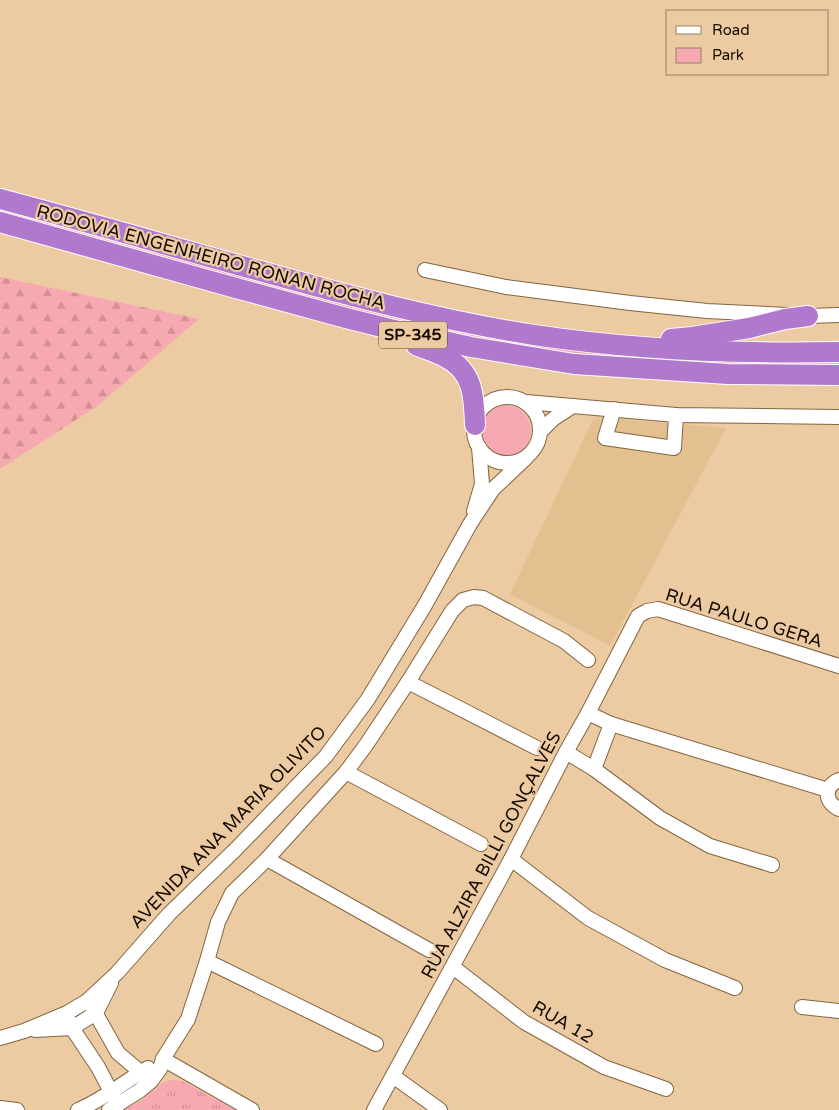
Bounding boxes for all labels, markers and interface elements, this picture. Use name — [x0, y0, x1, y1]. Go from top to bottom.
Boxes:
legend — [666, 10, 829, 75]
text: Road — [712, 21, 750, 39]
text: Park — [712, 46, 744, 64]
street label: RODOVIA ENGENHEIRO RONAN ROCHA — [34, 200, 388, 314]
road number: SP-345 — [379, 322, 447, 348]
street label: RUA PAULO GERA — [663, 584, 825, 652]
street label: AVENIDA ANA MARIA OLIVITO — [125, 721, 331, 933]
street label: RUA ALZIRA BILLI GONÇALVES — [416, 728, 566, 982]
street label: RUA 12 — [529, 996, 597, 1048]

